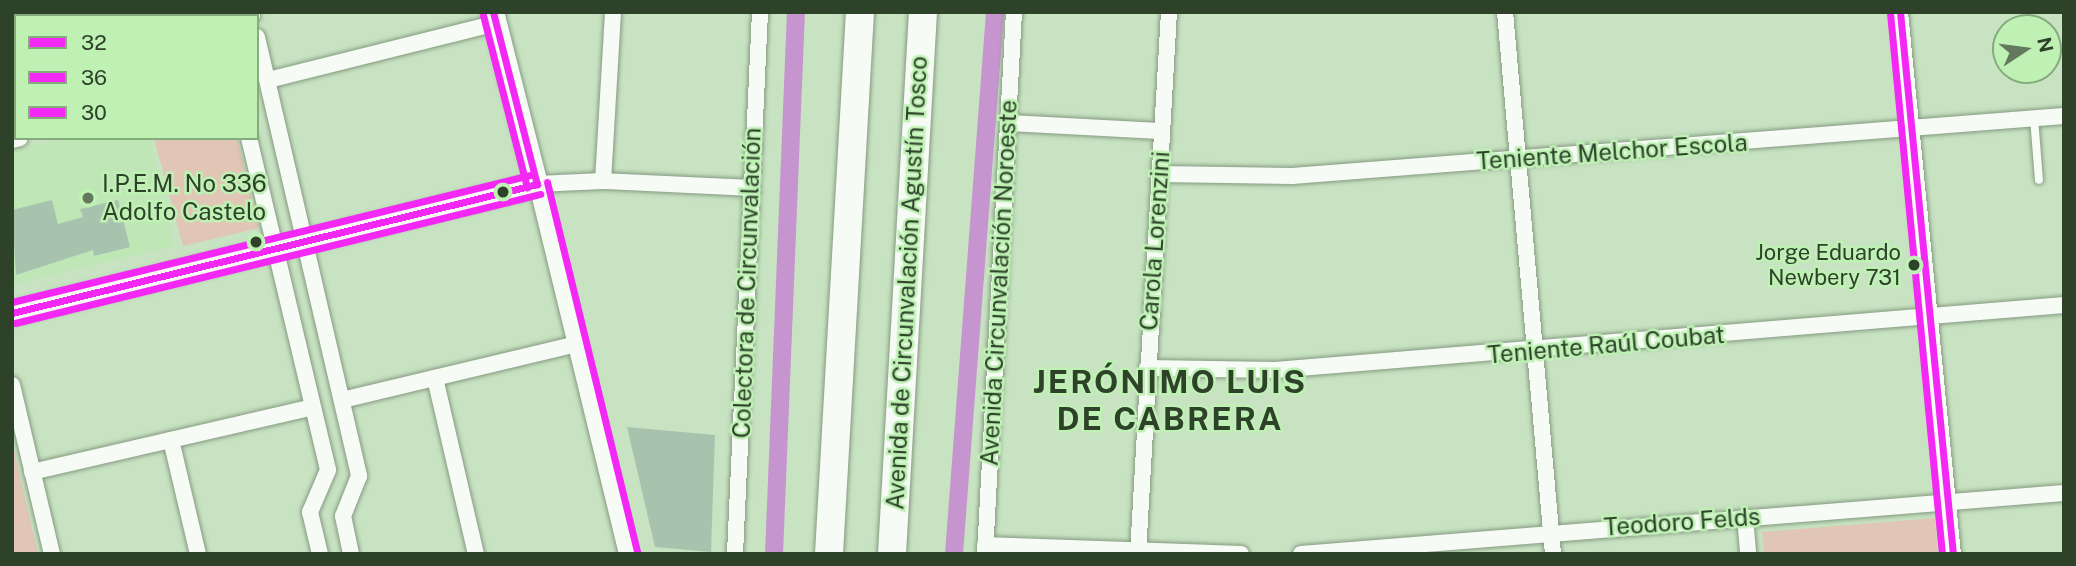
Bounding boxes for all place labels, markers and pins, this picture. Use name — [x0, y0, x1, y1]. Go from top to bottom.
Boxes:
place label: I.P.E.M. No 336 Adolfo Castelo — [102, 170, 267, 226]
unlabelled marker — [496, 185, 510, 199]
marker: I.P.E.M. No 336 Adolfo Castelo — [80, 190, 96, 206]
unlabelled marker — [249, 235, 263, 249]
place label: Jorge Eduardo Newbery 731 — [1755, 239, 1901, 290]
marker: Jorge Eduardo Newbery 731 — [1907, 258, 1921, 272]

